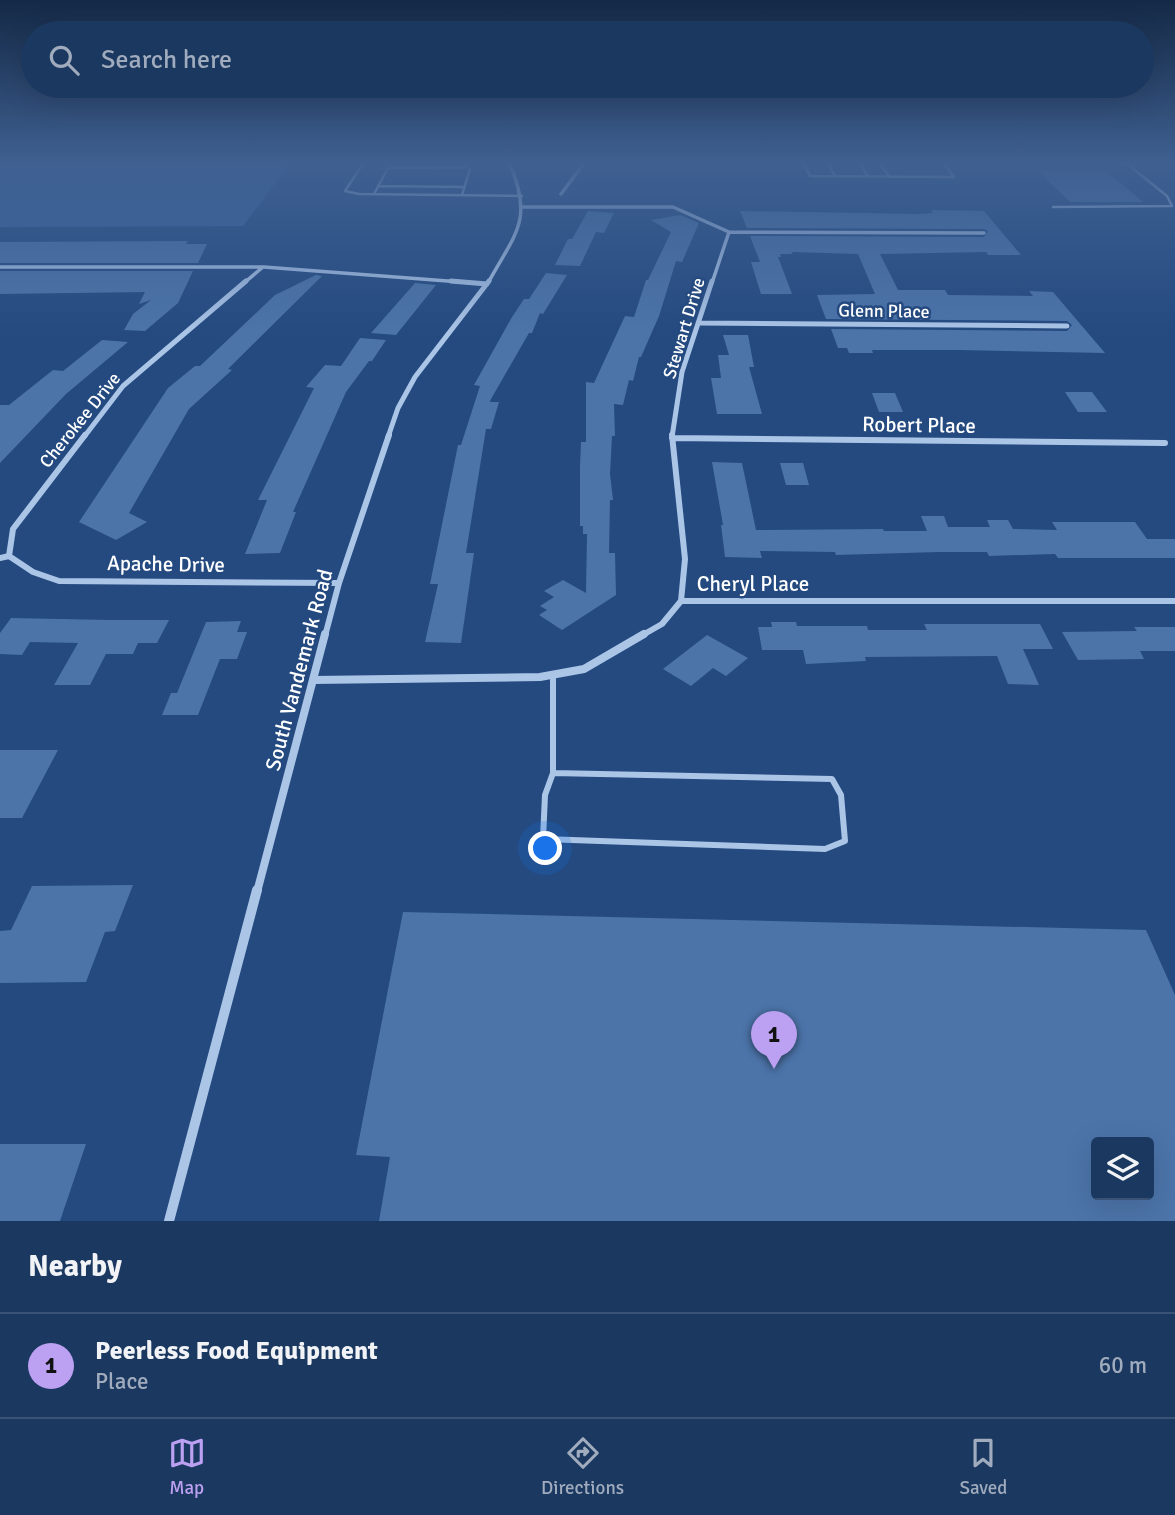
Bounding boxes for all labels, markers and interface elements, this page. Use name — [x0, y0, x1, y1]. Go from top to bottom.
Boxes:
search box — [21, 21, 1154, 98]
icon: search — [45, 41, 83, 79]
text: Search here — [101, 44, 232, 76]
street label: Stewart Drive — [658, 275, 710, 381]
street label: Glenn Place — [838, 299, 930, 323]
street label: Cherokee Drive — [35, 368, 125, 472]
street label: Robert Place — [862, 411, 976, 439]
street label: Apache Drive — [107, 550, 225, 578]
street label: South Vandemark Road — [260, 566, 338, 774]
street label: Cheryl Place — [697, 571, 809, 597]
your location — [528, 831, 562, 865]
pin: 1 — [751, 1011, 797, 1069]
map controls — [1091, 1137, 1154, 1200]
button: layers — [1091, 1137, 1154, 1200]
text: Nearby — [28, 1248, 122, 1285]
text: Peerless Food Equipment — [95, 1335, 378, 1367]
text: 1 — [45, 1351, 57, 1380]
text: 60 m — [1099, 1351, 1147, 1380]
text: Place — [95, 1367, 149, 1396]
tab: Map — [168, 1434, 206, 1500]
tab: Directions — [541, 1434, 624, 1500]
tab: Saved — [959, 1434, 1007, 1500]

